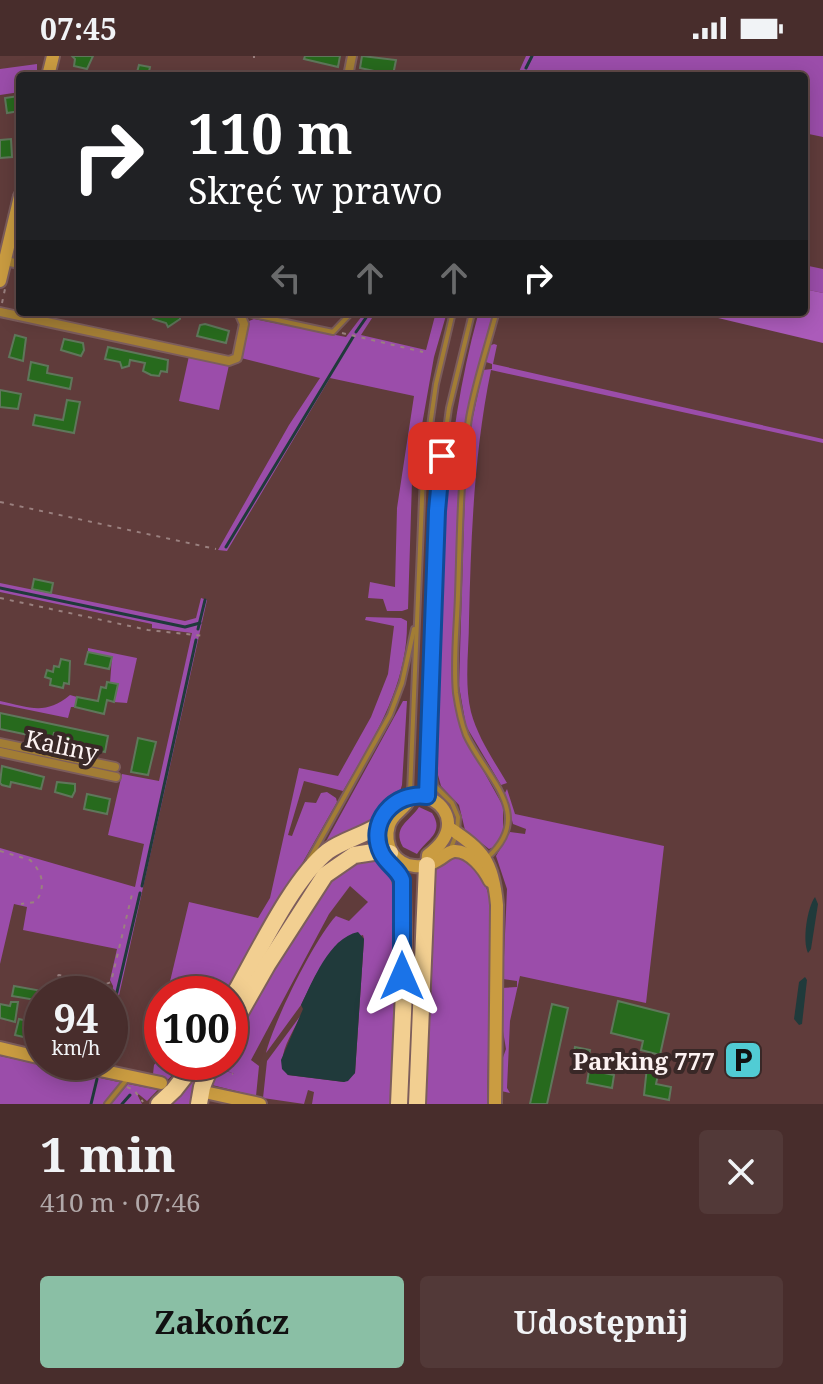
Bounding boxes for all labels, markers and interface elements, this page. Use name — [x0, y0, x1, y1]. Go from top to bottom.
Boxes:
text: 07:45 — [40, 8, 117, 49]
text: 110 m — [188, 94, 353, 170]
icon: right — [56, 104, 160, 208]
text: Skręć w prawo — [188, 166, 443, 215]
icon: left — [264, 256, 308, 300]
icon: ahead — [348, 256, 392, 300]
icon: ahead — [432, 256, 476, 300]
icon: right — [516, 256, 560, 300]
pin — [408, 422, 476, 490]
icon: arrive — [420, 434, 464, 478]
street label: Kaliny — [22, 721, 102, 769]
position arrow — [360, 934, 444, 1018]
speed limit sign: 100 — [144, 976, 248, 1080]
text: 94 — [53, 990, 99, 1045]
text: km/h — [51, 1034, 101, 1061]
parking icon: Parking 777 — [722, 1039, 764, 1081]
place label: Parking 777 — [573, 1044, 715, 1077]
text: 1 min — [40, 1121, 176, 1186]
button: close — [699, 1130, 783, 1214]
text: 410 m · 07:46 — [40, 1184, 201, 1220]
button: Zakończ — [40, 1276, 404, 1368]
button: Udostępnij — [420, 1276, 783, 1368]

